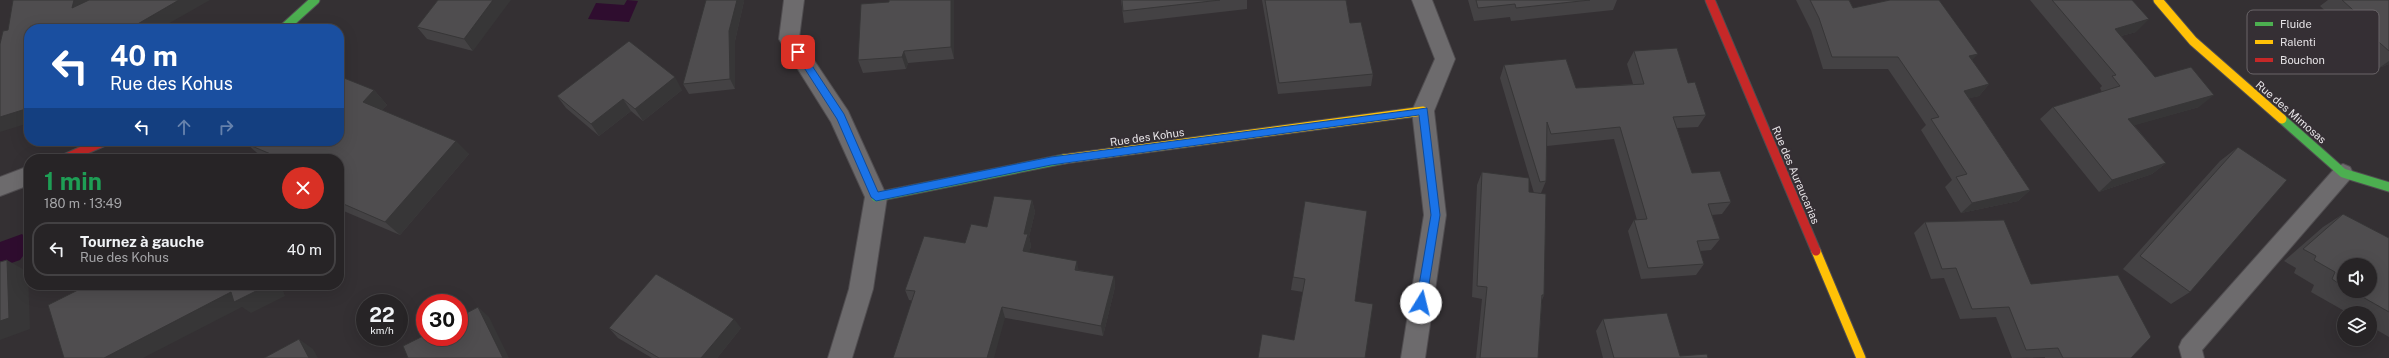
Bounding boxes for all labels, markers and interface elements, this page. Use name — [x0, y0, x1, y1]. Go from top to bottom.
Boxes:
legend — [2247, 10, 2379, 74]
text: Fluide — [2280, 18, 2312, 30]
pin — [781, 35, 815, 69]
text: Ralenti — [2280, 36, 2316, 48]
text: 40 m — [110, 39, 178, 72]
icon: left — [44, 40, 96, 92]
icon: arrive — [787, 41, 809, 63]
text: Bouchon — [2280, 54, 2325, 66]
text: Rue des Kohus — [110, 73, 233, 94]
street label: Rue des Mimosas — [2254, 78, 2329, 146]
icon: left — [131, 116, 153, 138]
icon: ahead — [173, 116, 195, 138]
icon: right — [215, 116, 237, 138]
street label: Rue des Auraucarias — [1770, 124, 1822, 226]
street label: Rue des Kohus — [1109, 126, 1185, 148]
text: 1 min — [44, 167, 102, 195]
button: close — [282, 167, 324, 209]
text: 180 m · 13:49 — [44, 196, 122, 211]
text: Tournez à gauche — [80, 233, 204, 250]
icon: left — [46, 238, 68, 260]
text: 40 m — [287, 241, 322, 258]
text: Rue des Kohus — [80, 250, 169, 265]
map controls — [2337, 258, 2377, 346]
button: sound — [2337, 258, 2377, 298]
position arrow — [1400, 282, 1442, 324]
speed limit sign: 30 — [416, 294, 468, 346]
text: 22 — [369, 303, 395, 327]
button: layers — [2337, 306, 2377, 346]
text: km/h — [370, 324, 394, 336]

